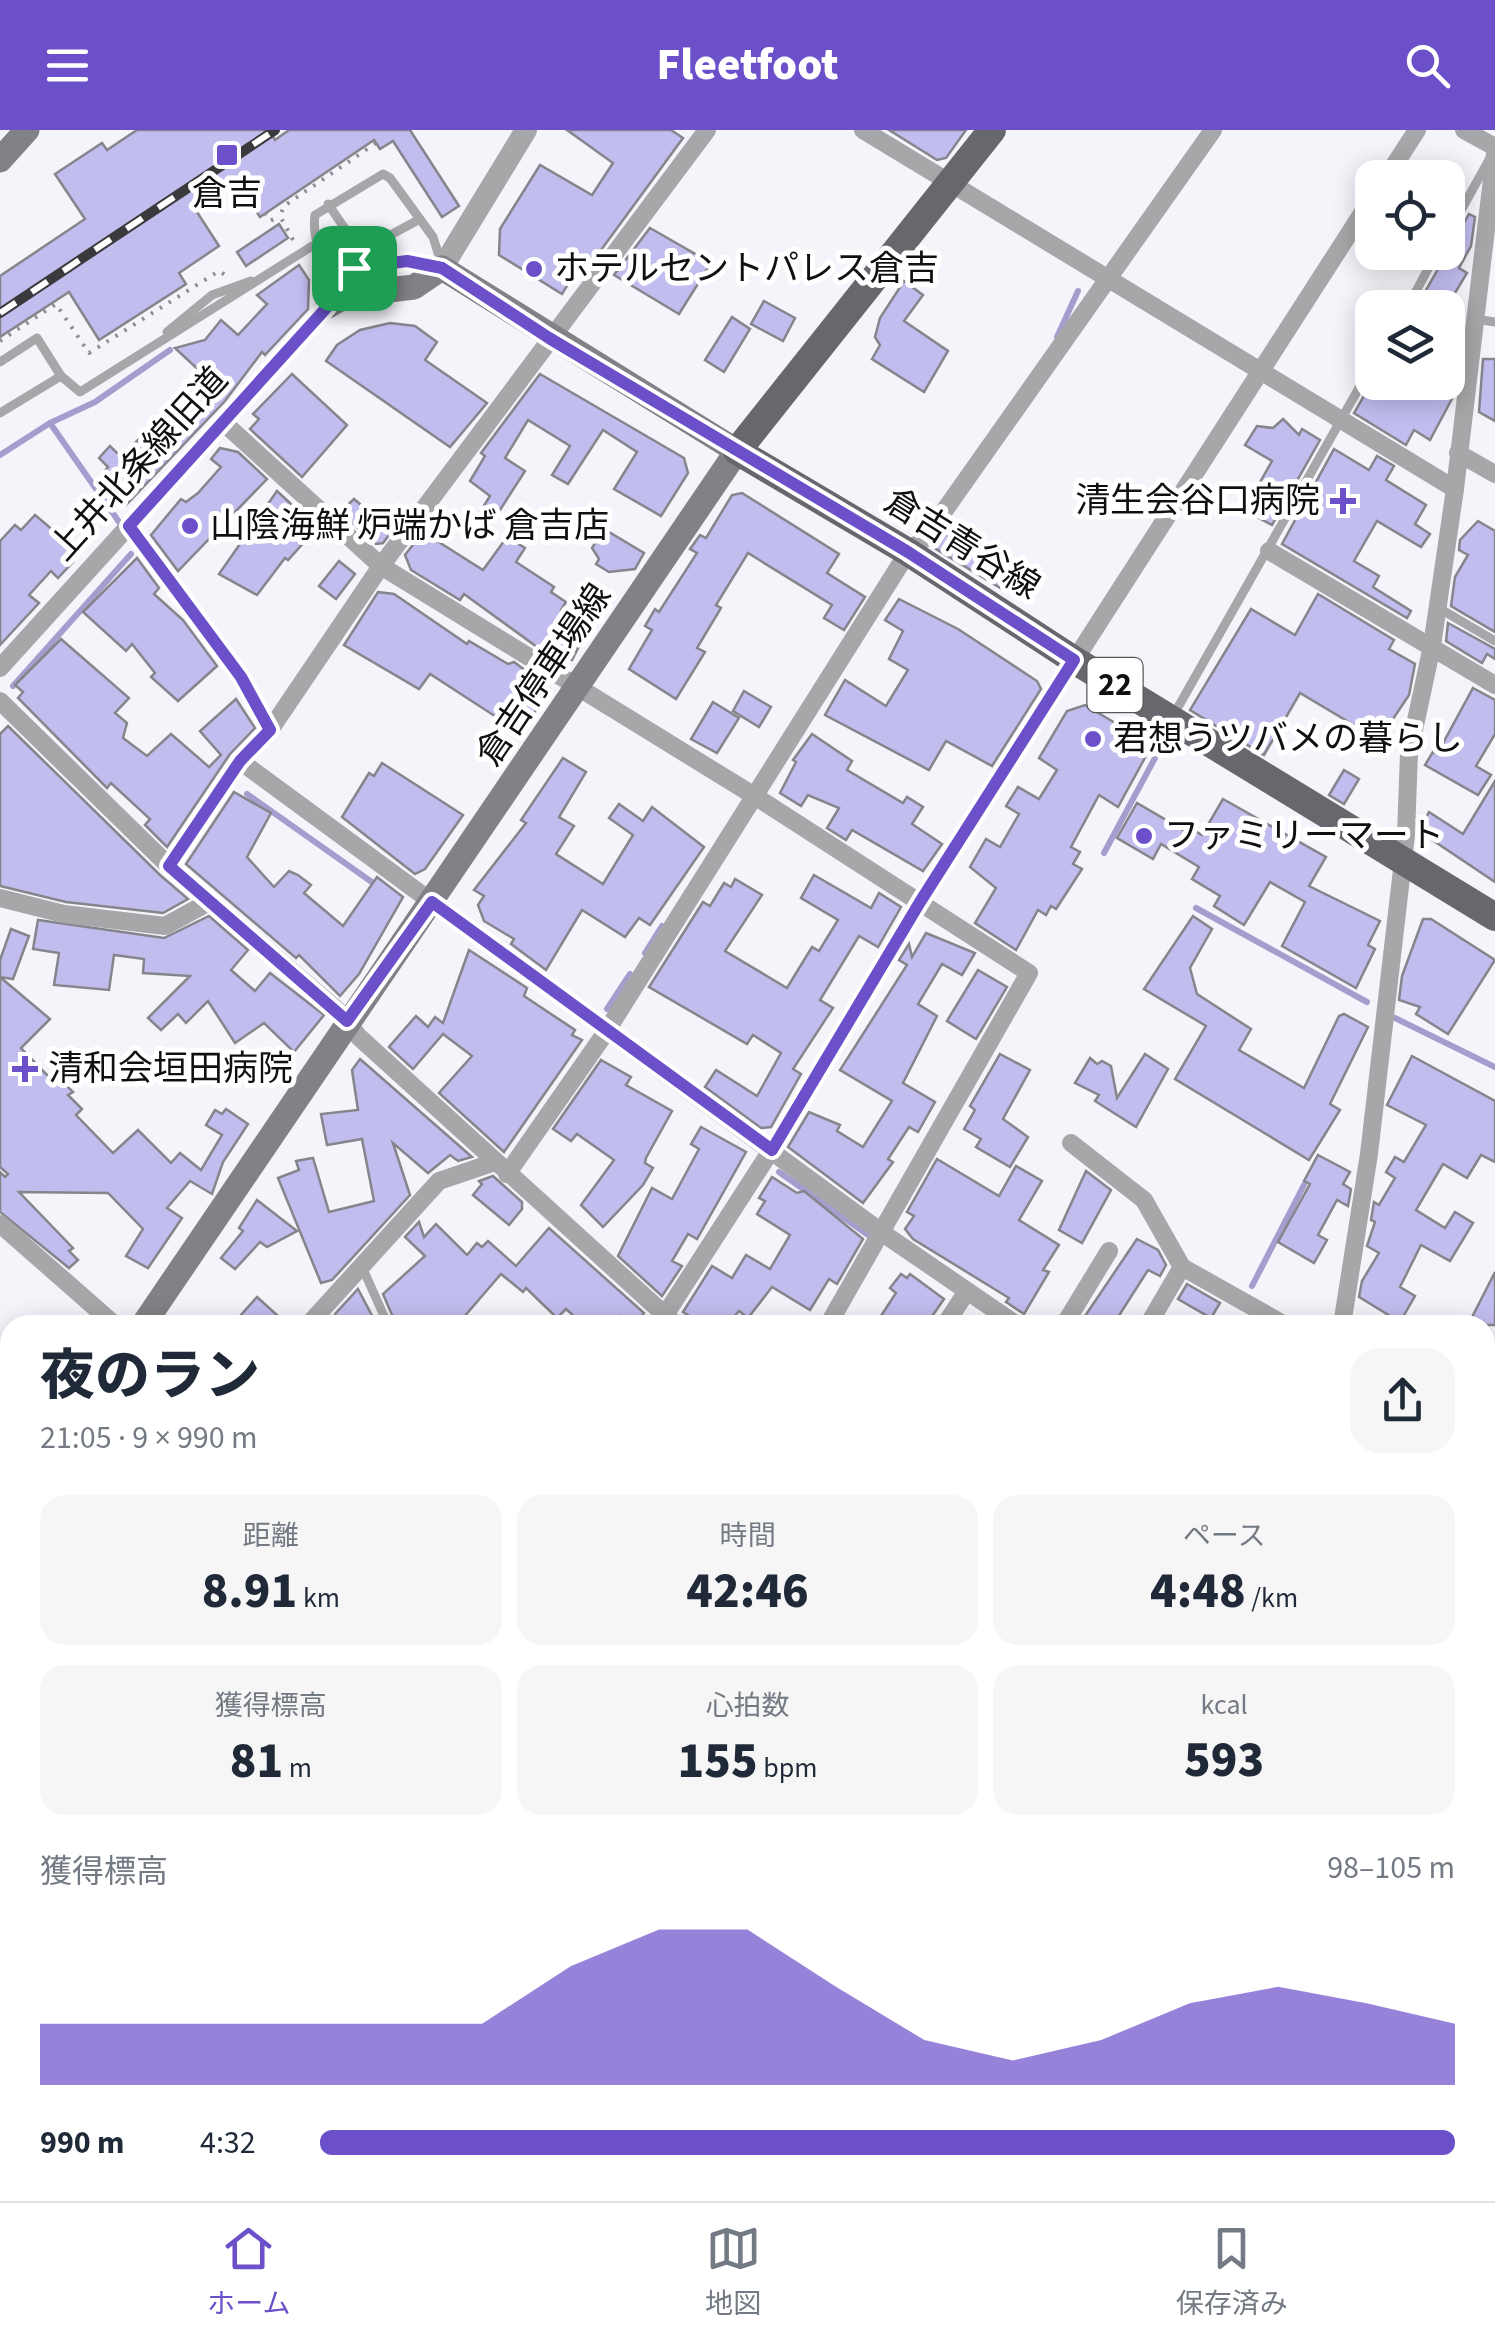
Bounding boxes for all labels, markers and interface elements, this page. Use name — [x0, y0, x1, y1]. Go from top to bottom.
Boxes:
text: Fleetfoot — [656, 33, 839, 97]
icon: menu — [40, 38, 95, 93]
icon: search — [1400, 38, 1455, 93]
marker: 倉吉 — [214, 142, 240, 168]
map controls — [1355, 160, 1465, 400]
button: locate — [1355, 160, 1465, 270]
place label: 倉吉 — [192, 169, 262, 219]
pin — [312, 226, 397, 311]
icon: arrive — [327, 241, 382, 296]
place label: ホテルセントパレス倉吉 — [554, 244, 939, 294]
marker: ホテルセントパレス倉吉 — [523, 258, 545, 280]
button: layers — [1355, 290, 1465, 400]
street label: 上井北条線旧道 — [38, 356, 240, 572]
street label: 倉吉青谷線 — [875, 476, 1049, 612]
place label: 清生会谷口病院 — [1075, 476, 1320, 526]
marker: 清生会谷口病院 — [1330, 488, 1356, 514]
place label: 山陰海鮮 炉端かば 倉吉店 — [210, 501, 609, 551]
marker: 山陰海鮮 炉端かば 倉吉店 — [179, 515, 201, 537]
street label: 倉吉停車場線 — [465, 574, 623, 776]
road number: 22 — [1088, 658, 1142, 712]
place label: 君想うツバメの暮らし — [1113, 714, 1463, 764]
marker: 君想うツバメの暮らし — [1082, 728, 1104, 750]
place label: ファミリーマート — [1164, 811, 1444, 861]
marker: ファミリーマート — [1133, 825, 1155, 847]
place label: 清和会垣田病院 — [48, 1044, 293, 1094]
marker: 清和会垣田病院 — [12, 1056, 38, 1082]
text: 夜のラン — [40, 1338, 260, 1416]
button: share — [1350, 1348, 1455, 1453]
text: 21:05 · 9 × 990 m — [40, 1415, 258, 1461]
text: 距離 — [243, 1516, 299, 1556]
text: 時間 — [719, 1516, 776, 1556]
text: ペース — [1183, 1516, 1265, 1556]
text: 8.91 — [202, 1556, 297, 1627]
text: 42:46 — [686, 1556, 809, 1627]
text: 4:48 — [1150, 1556, 1246, 1627]
text: km — [297, 1578, 340, 1618]
text: /km — [1246, 1578, 1298, 1618]
text: kcal — [1201, 1685, 1248, 1725]
text: 獲得標高 — [215, 1686, 327, 1726]
text: 心拍数 — [705, 1686, 790, 1726]
text: 593 — [1184, 1725, 1264, 1796]
text: 81 — [230, 1726, 283, 1797]
text: 155 — [678, 1726, 758, 1797]
text: m — [283, 1748, 312, 1788]
text: bpm — [758, 1748, 817, 1788]
text: 98–105 m — [1327, 1845, 1455, 1891]
text: 獲得標高 — [40, 1849, 168, 1895]
text: 990 m — [40, 2120, 125, 2166]
text: 4:32 — [200, 2120, 256, 2166]
tab: ホーム — [207, 2221, 290, 2324]
tab: 地図 — [705, 2221, 761, 2324]
tab: 保存済み — [1176, 2221, 1288, 2324]

